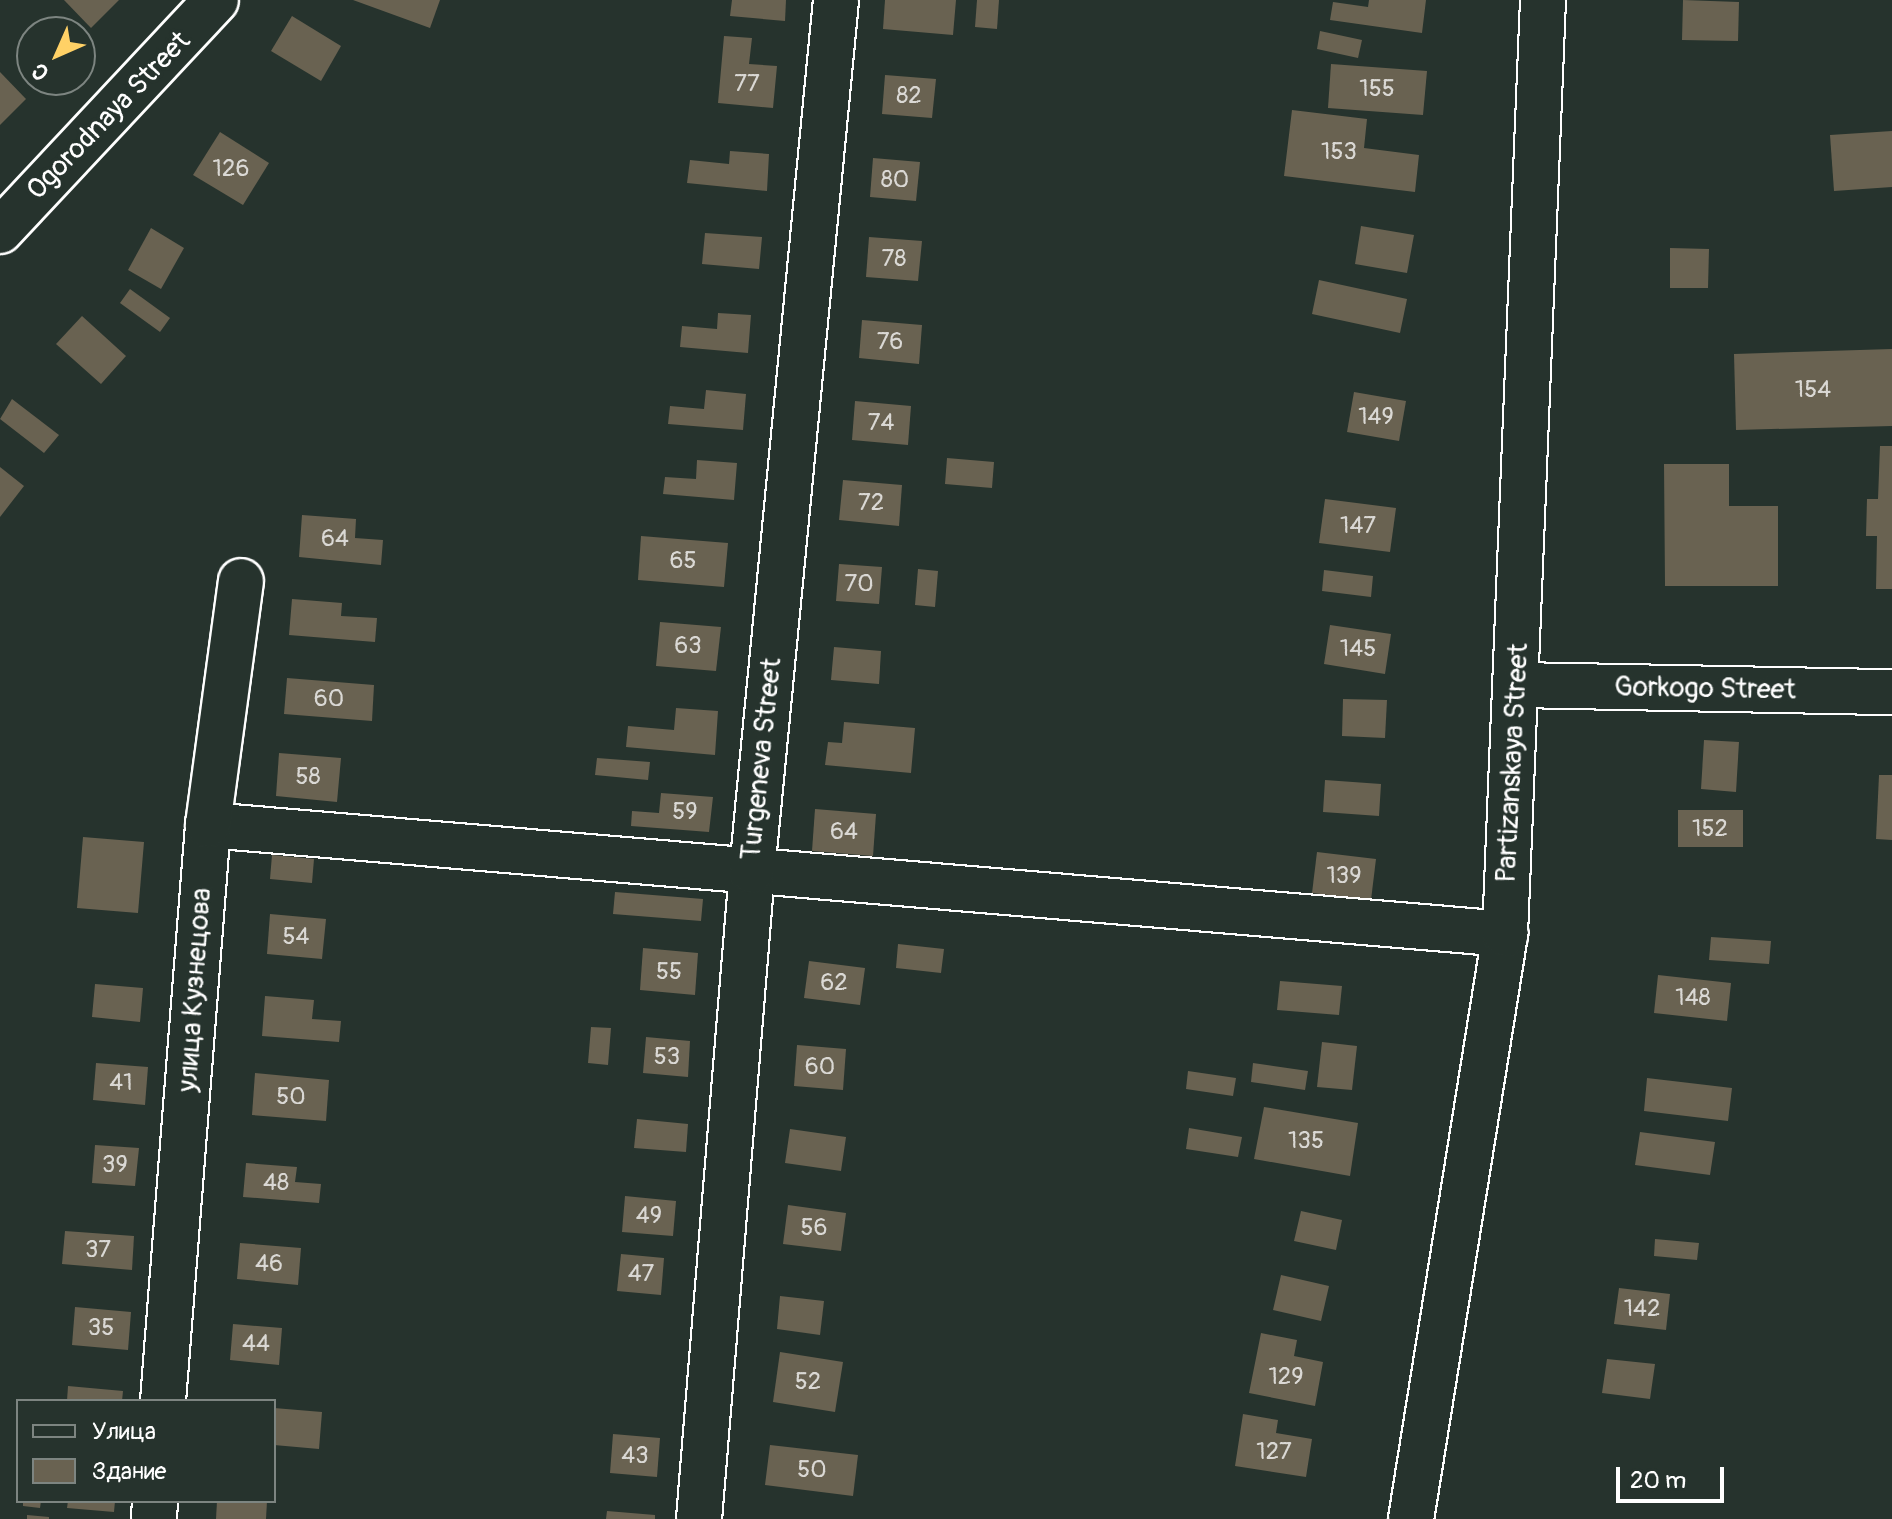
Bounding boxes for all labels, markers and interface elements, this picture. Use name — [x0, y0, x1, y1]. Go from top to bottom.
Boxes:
north arrow — [16, 16, 96, 96]
street label: Ogorodnaya Street — [20, 25, 198, 207]
text: С — [26, 57, 55, 86]
house number: 77 — [734, 70, 760, 98]
house number: 155 — [1359, 75, 1395, 103]
house number: 82 — [896, 82, 922, 110]
house number: 153 — [1321, 138, 1357, 166]
house number: 126 — [213, 155, 249, 183]
house number: 80 — [881, 166, 909, 194]
house number: 78 — [882, 245, 906, 273]
house number: 76 — [877, 328, 903, 356]
house number: 154 — [1795, 376, 1831, 404]
house number: 149 — [1358, 403, 1394, 431]
house number: 74 — [868, 409, 894, 437]
house number: 72 — [858, 489, 884, 517]
house number: 147 — [1340, 512, 1376, 540]
house number: 64 — [321, 525, 349, 553]
house number: 65 — [670, 547, 696, 575]
house number: 70 — [844, 570, 874, 598]
house number: 63 — [674, 632, 702, 660]
house number: 145 — [1340, 635, 1376, 663]
street label: Partizanskaya Street — [1490, 642, 1536, 884]
street label: Turgeneva Street — [735, 656, 789, 862]
street label: Gorkogo Street — [1614, 671, 1796, 707]
house number: 60 — [314, 685, 344, 713]
house number: 58 — [295, 763, 321, 791]
house number: 59 — [672, 798, 698, 826]
house number: 152 — [1692, 815, 1728, 843]
house number: 64 — [830, 818, 858, 846]
house number: 139 — [1326, 862, 1362, 890]
street label: улица Кузнецова — [171, 887, 219, 1093]
house number: 54 — [283, 923, 309, 951]
house number: 55 — [656, 958, 682, 986]
house number: 62 — [820, 969, 848, 997]
house number: 148 — [1675, 984, 1711, 1012]
house number: 53 — [654, 1043, 680, 1071]
house number: 60 — [805, 1053, 835, 1081]
house number: 41 — [109, 1069, 133, 1097]
house number: 50 — [276, 1083, 306, 1111]
house number: 135 — [1288, 1127, 1324, 1155]
house number: 39 — [102, 1151, 128, 1179]
house number: 48 — [263, 1169, 289, 1197]
house number: 49 — [636, 1202, 662, 1230]
house number: 56 — [801, 1214, 827, 1242]
house number: 37 — [85, 1236, 111, 1264]
house number: 46 — [255, 1250, 283, 1278]
house number: 47 — [628, 1260, 654, 1288]
house number: 142 — [1624, 1295, 1660, 1323]
house number: 35 — [88, 1314, 114, 1342]
house number: 44 — [242, 1330, 270, 1358]
house number: 129 — [1268, 1363, 1304, 1391]
house number: 52 — [795, 1368, 821, 1396]
legend — [16, 1399, 276, 1503]
text: Улица — [92, 1417, 156, 1446]
house number: 127 — [1256, 1438, 1292, 1466]
house number: 43 — [621, 1442, 649, 1470]
scale bar — [1620, 1451, 1728, 1501]
house number: 50 — [797, 1456, 827, 1484]
text: Здание — [92, 1457, 166, 1486]
text: 20 m — [1630, 1466, 1686, 1495]

